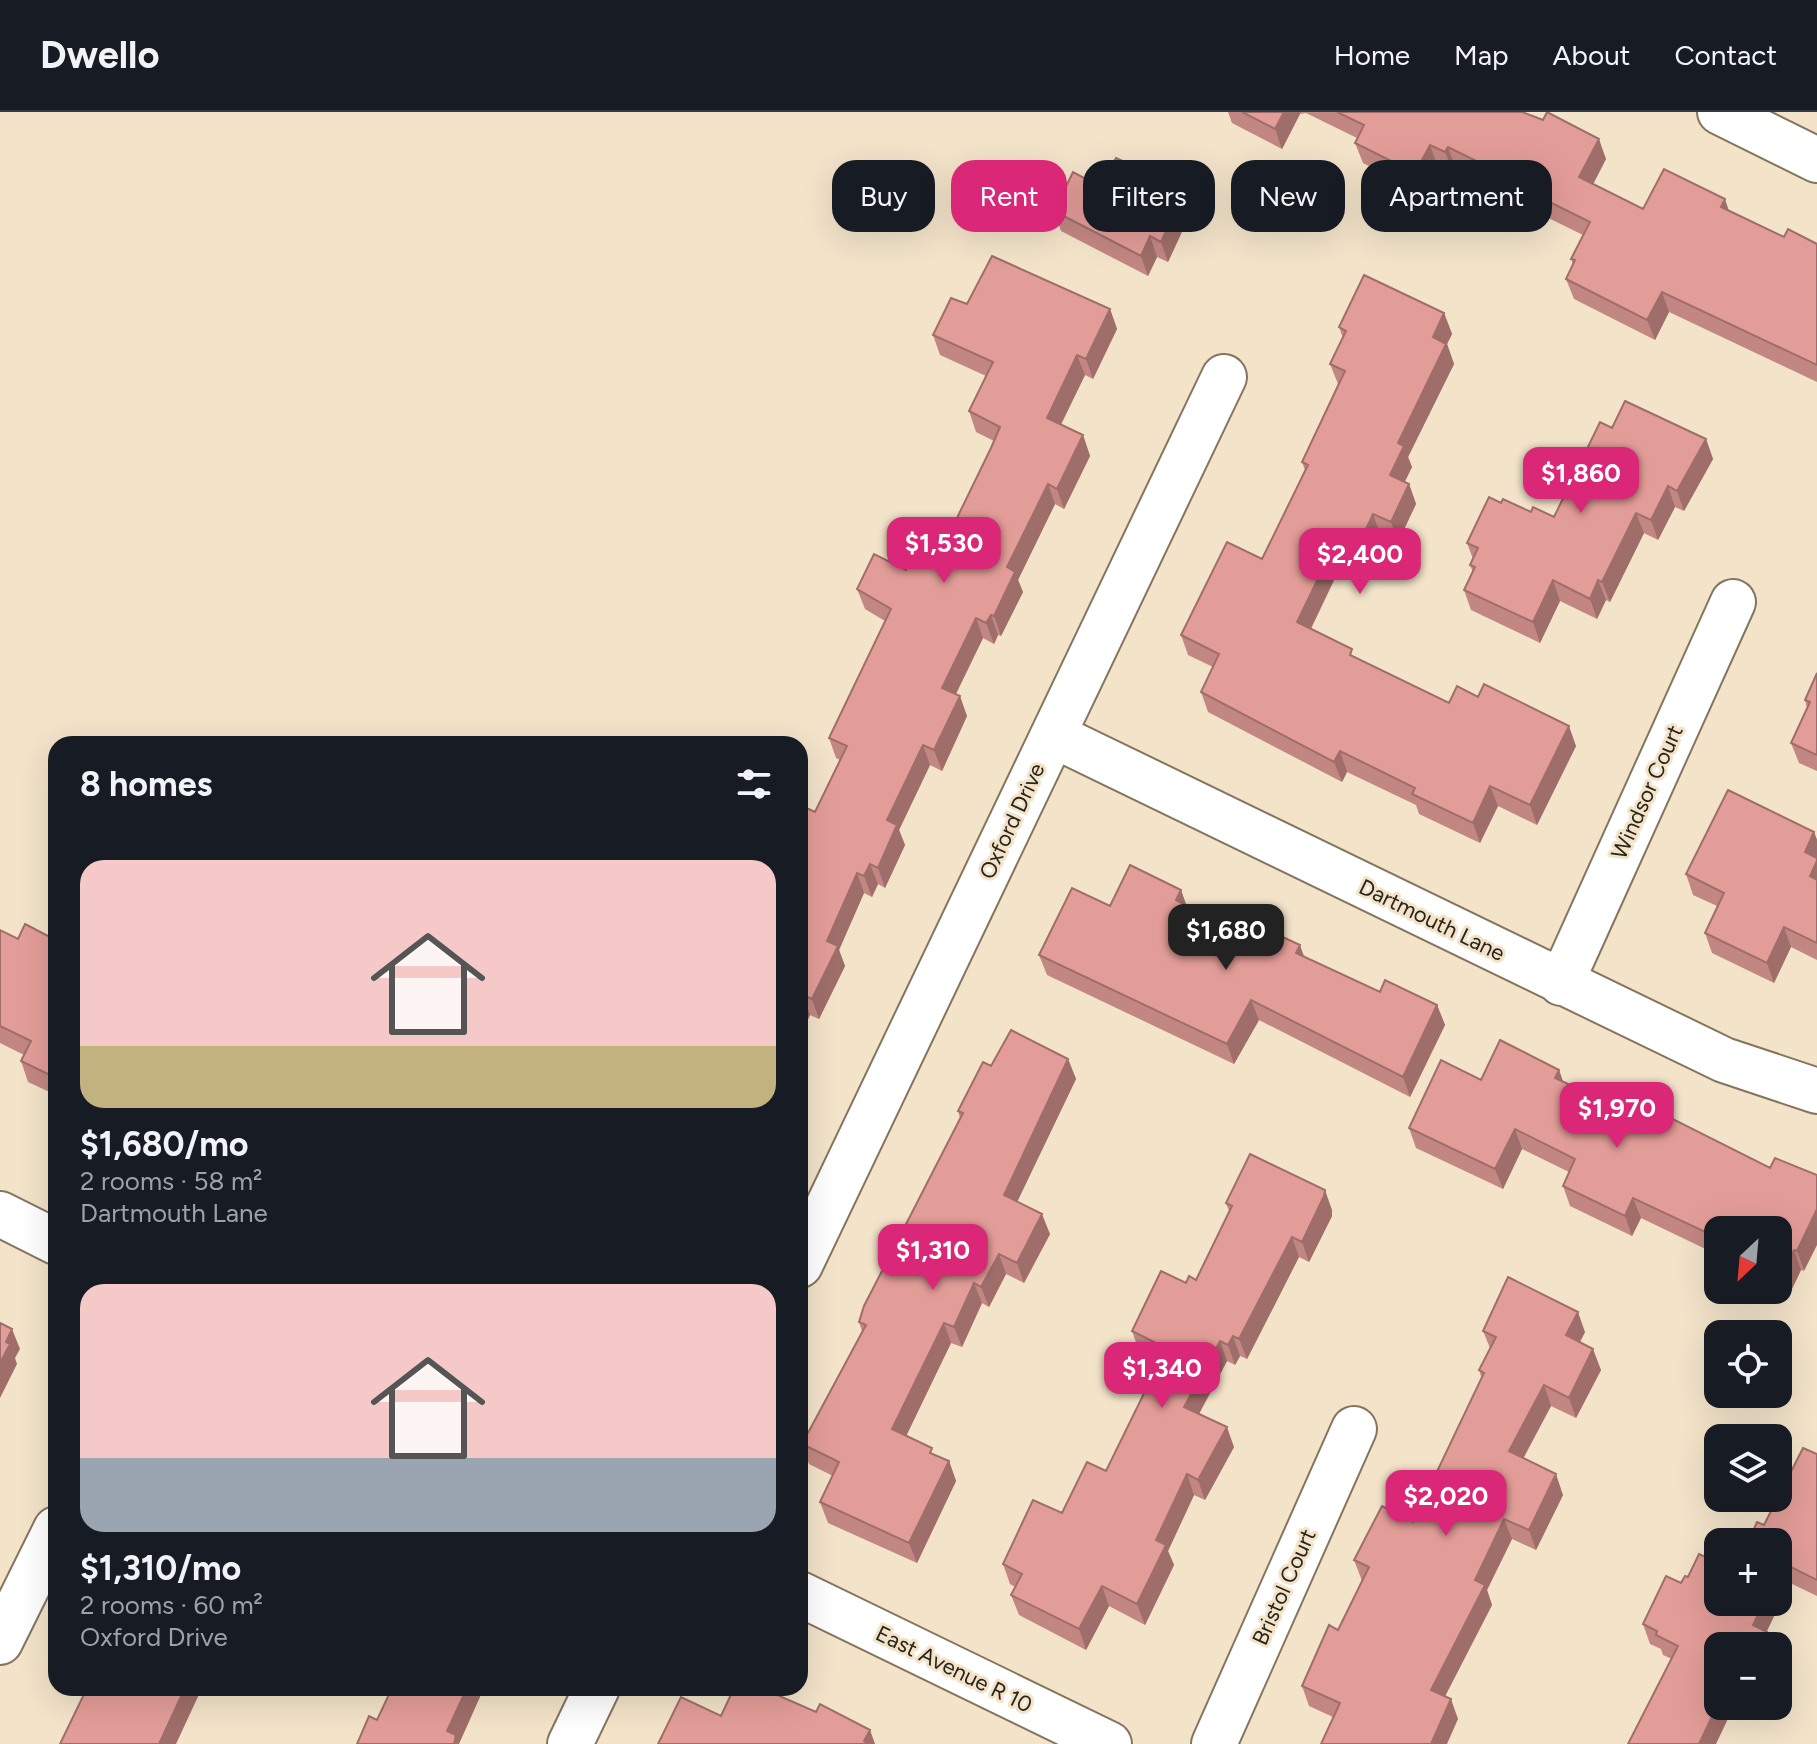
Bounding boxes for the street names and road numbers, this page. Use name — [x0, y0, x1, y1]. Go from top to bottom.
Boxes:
street label: Windsor Court — [1605, 721, 1689, 863]
street label: Oxford Drive — [973, 759, 1051, 883]
street label: Dartmouth Lane — [1355, 873, 1509, 967]
street label: Bristol Court — [1246, 1525, 1322, 1649]
street label: East Avenue R 10 — [871, 1619, 1037, 1719]

